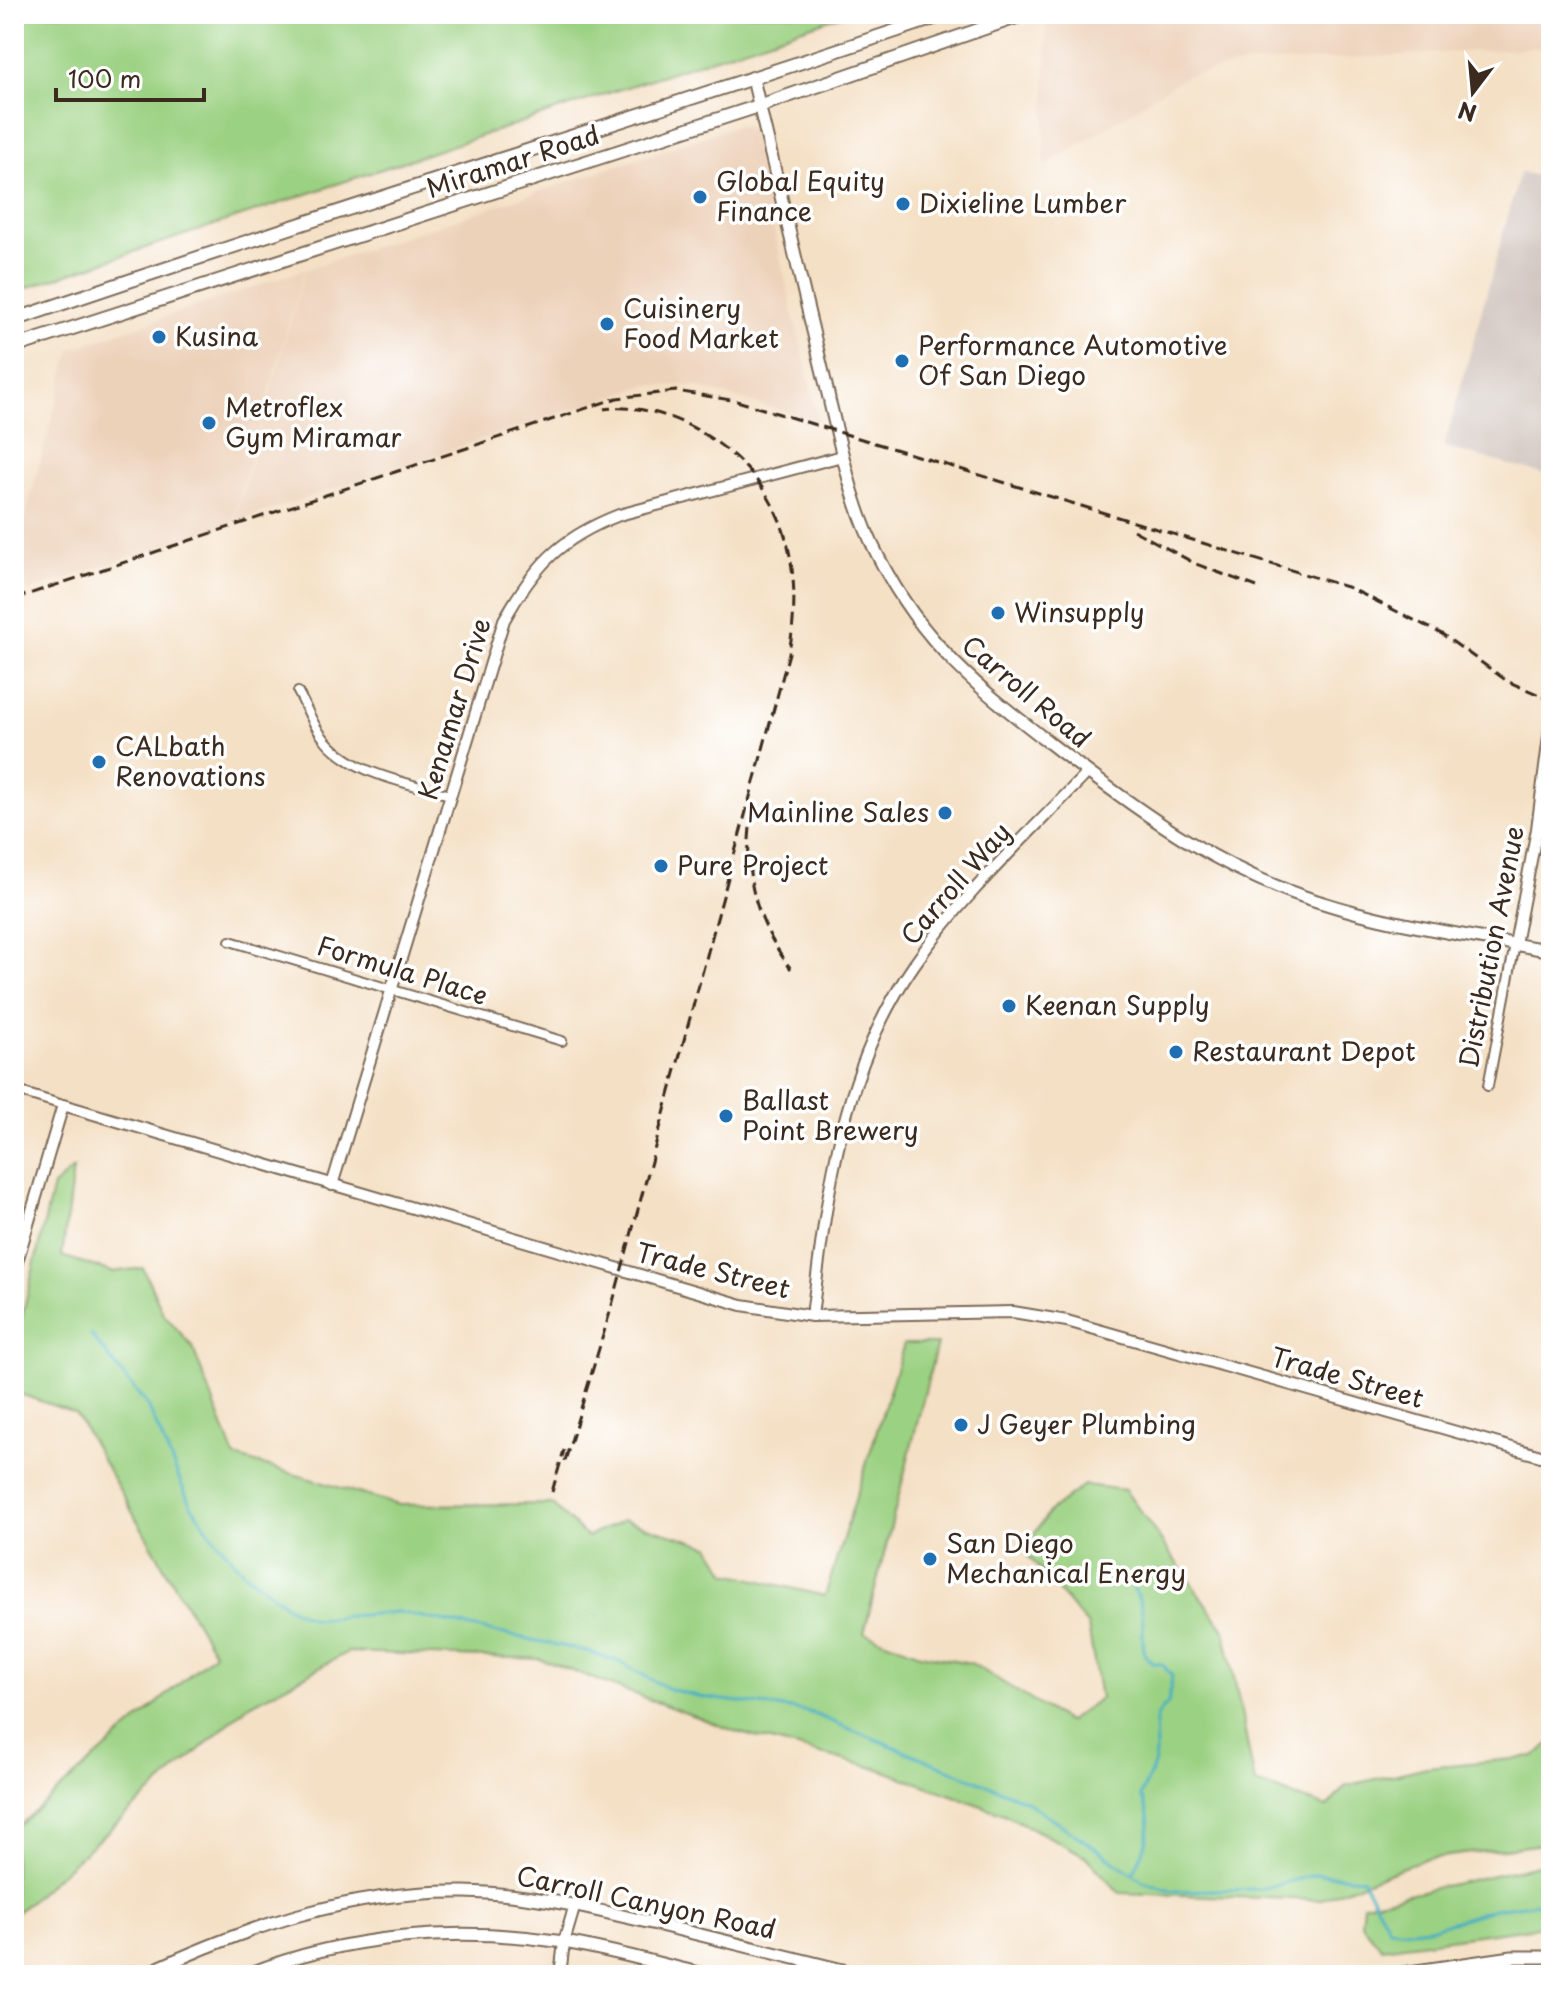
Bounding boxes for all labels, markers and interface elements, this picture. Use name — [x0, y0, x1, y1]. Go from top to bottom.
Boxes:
scale bar — [56, 52, 204, 102]
north arrow — [1433, 52, 1513, 132]
text: 100 m — [68, 60, 141, 96]
text: N — [1454, 94, 1480, 131]
street label: Miramar Road — [421, 114, 604, 207]
place label: Global Equity Finance — [716, 161, 885, 230]
place label: Dixieline Lumber — [919, 183, 1127, 222]
marker: Global Equity Finance — [691, 188, 709, 206]
marker: Dixieline Lumber — [894, 195, 912, 213]
place label: Cuisinery Food Market — [623, 288, 779, 357]
marker: Cuisinery Food Market — [598, 315, 616, 333]
place label: Kusina — [175, 316, 259, 355]
place label: Performance Automotive Of San Diego — [918, 325, 1227, 394]
marker: Kusina — [150, 328, 168, 346]
marker: Performance Automotive Of San Diego — [893, 352, 911, 370]
place label: Metroflex Gym Miramar — [225, 387, 402, 456]
marker: Metroflex Gym Miramar — [200, 414, 218, 432]
place label: Winsupply — [1014, 592, 1145, 631]
marker: Winsupply — [989, 604, 1007, 622]
street label: Kenamar Drive — [407, 613, 500, 804]
street label: Carroll Road — [954, 625, 1100, 757]
place label: CALbath Renovations — [115, 726, 266, 795]
marker: CALbath Renovations — [90, 753, 108, 771]
place label: Mainline Sales — [747, 792, 929, 831]
marker: Mainline Sales — [936, 804, 954, 822]
street label: Carroll Way — [891, 813, 1019, 953]
street label: Distribution Avenue — [1448, 823, 1533, 1071]
place label: Pure Project — [677, 845, 828, 884]
marker: Pure Project — [652, 857, 670, 875]
street label: Formula Place — [313, 925, 492, 1014]
place label: Keenan Supply — [1025, 985, 1210, 1024]
marker: Keenan Supply — [1000, 997, 1018, 1015]
place label: Restaurant Depot — [1192, 1031, 1416, 1070]
marker: Restaurant Depot — [1167, 1043, 1185, 1061]
place label: Ballast Point Brewery — [742, 1080, 919, 1149]
marker: Ballast Point Brewery — [717, 1107, 735, 1125]
street label: Trade Street — [632, 1232, 794, 1307]
street label: Trade Street — [1266, 1336, 1428, 1417]
place label: J Geyer Plumbing — [977, 1404, 1196, 1443]
marker: J Geyer Plumbing — [952, 1416, 970, 1434]
place label: San Diego Mechanical Energy — [946, 1523, 1186, 1592]
marker: San Diego Mechanical Energy — [921, 1550, 939, 1568]
street label: Carroll Canyon Road — [513, 1855, 780, 1948]

